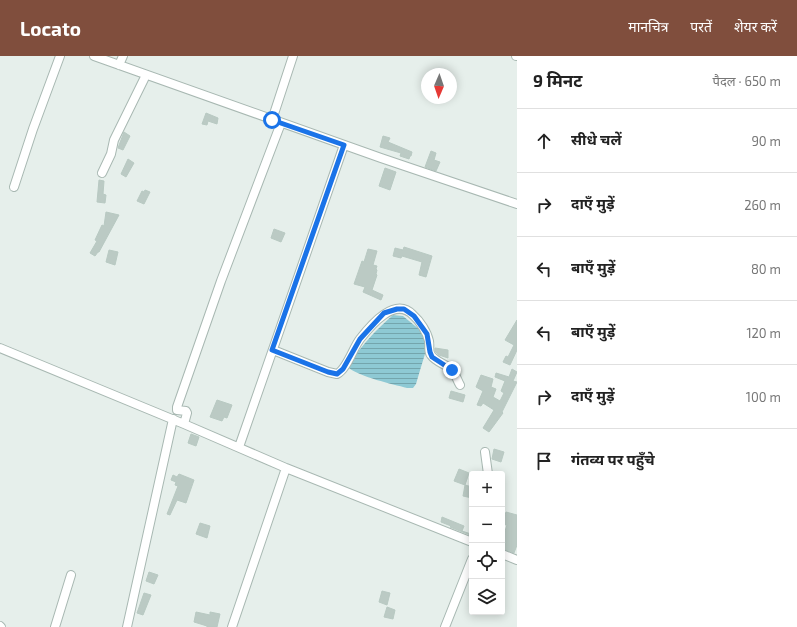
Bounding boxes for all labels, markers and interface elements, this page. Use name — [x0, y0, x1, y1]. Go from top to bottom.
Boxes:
text: Locato — [20, 17, 81, 40]
text: मानचित्र — [628, 18, 668, 35]
text: परतें — [690, 18, 712, 35]
text: शेयर करें — [734, 18, 777, 35]
north arrow — [421, 68, 457, 104]
text: 9 मिनट — [533, 70, 582, 90]
text: पैदल · 650 m — [713, 73, 781, 89]
route start — [263, 111, 281, 129]
icon: ahead — [533, 130, 555, 152]
text: सीधे चलें — [571, 130, 622, 148]
text: 90 m — [751, 133, 781, 149]
icon: right — [533, 194, 555, 216]
text: दाएँ मुड़ें — [571, 194, 615, 212]
text: 260 m — [744, 197, 781, 213]
icon: left — [533, 258, 555, 280]
text: बाएँ मुड़ें — [571, 258, 615, 276]
text: 80 m — [751, 261, 781, 277]
icon: left — [533, 322, 555, 344]
text: बाएँ मुड़ें — [571, 322, 615, 340]
text: 120 m — [746, 325, 781, 341]
route end — [443, 361, 461, 379]
icon: right — [533, 386, 555, 408]
text: दाएँ मुड़ें — [571, 386, 615, 404]
text: 100 m — [746, 389, 781, 405]
icon: arrive — [533, 450, 555, 472]
text: गंतव्य पर पहुँचे — [571, 450, 655, 468]
map controls — [469, 471, 505, 615]
button: + — [469, 471, 505, 507]
button: − — [469, 507, 505, 543]
button: locate — [469, 543, 505, 579]
button: layers — [469, 579, 505, 615]

